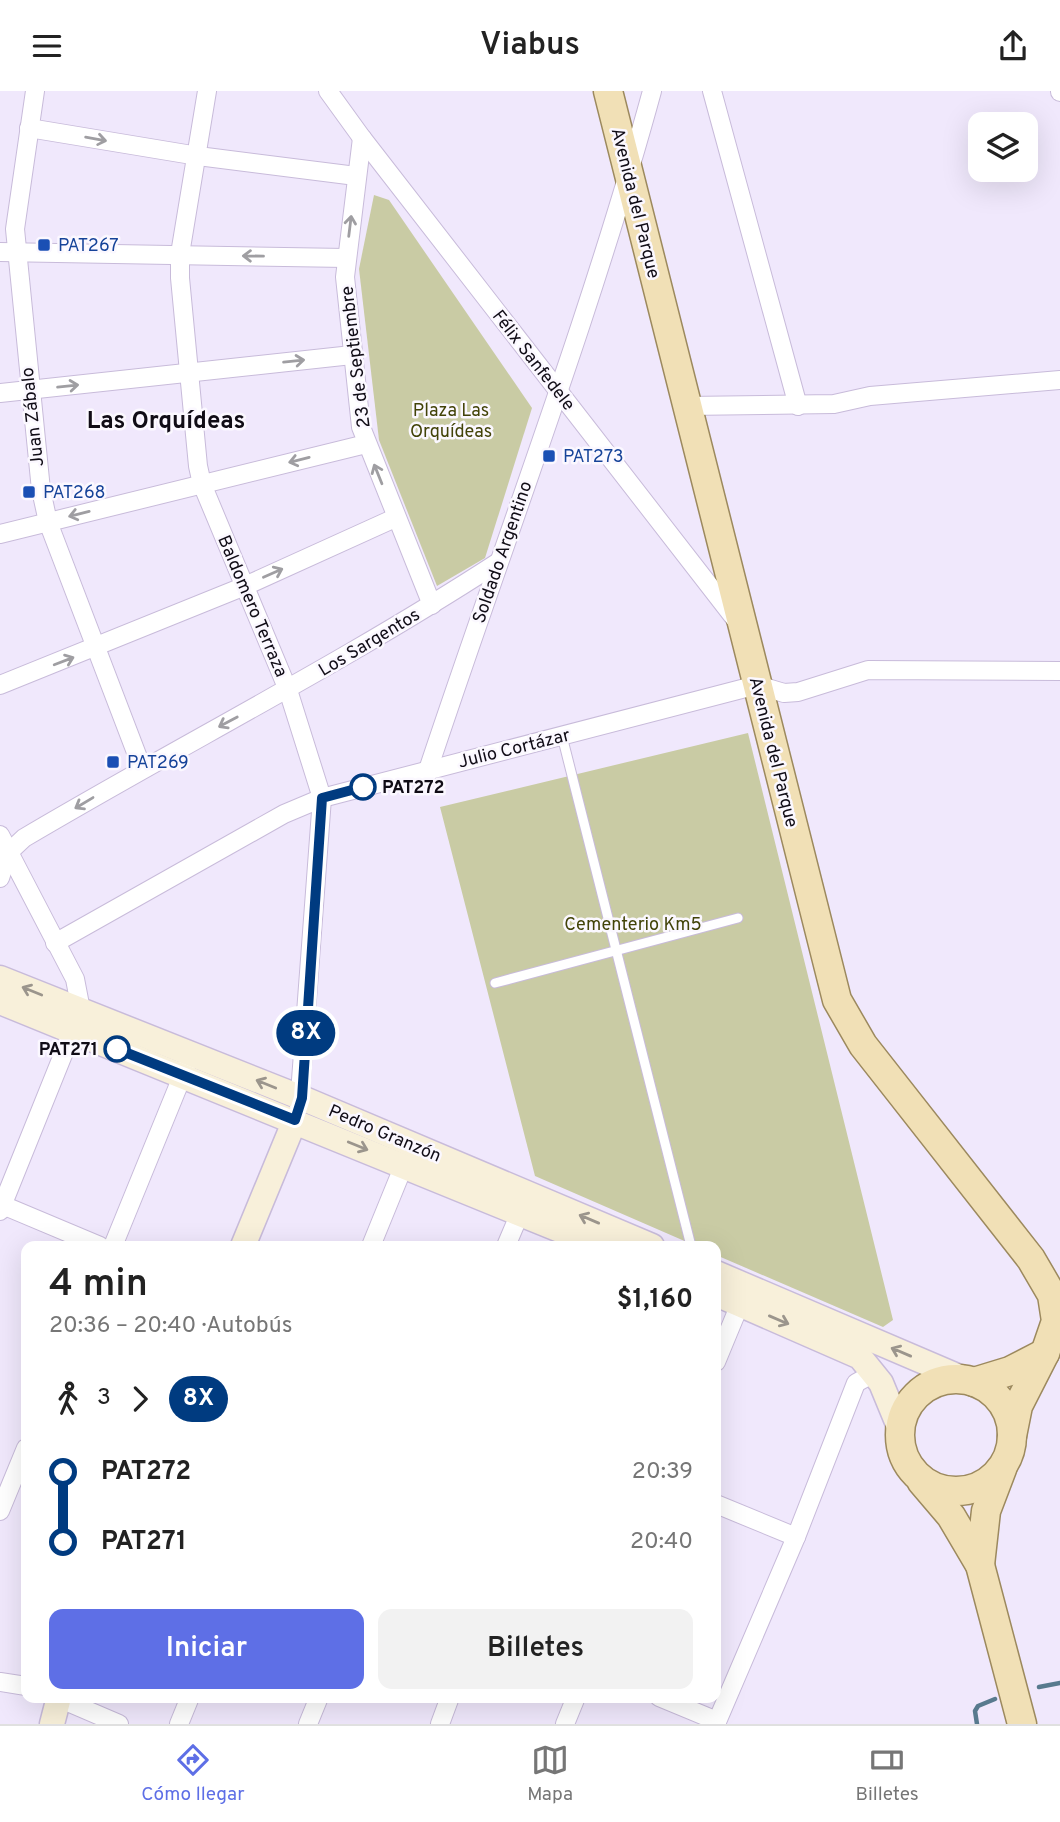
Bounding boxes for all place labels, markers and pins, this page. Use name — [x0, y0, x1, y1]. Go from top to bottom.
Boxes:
place label: PAT267 — [58, 235, 119, 258]
marker: PAT267 — [36, 237, 52, 253]
place label: PAT273 — [563, 446, 624, 469]
marker: PAT273 — [541, 448, 557, 464]
place label: PAT268 — [43, 482, 106, 505]
marker: PAT268 — [21, 484, 37, 500]
place label: PAT269 — [127, 752, 189, 775]
marker: PAT269 — [105, 754, 121, 770]
marker: PAT272 — [350, 774, 376, 800]
place label: PAT272 — [382, 777, 444, 800]
marker: PAT271 — [104, 1036, 130, 1062]
place label: PAT271 — [39, 1039, 98, 1062]

